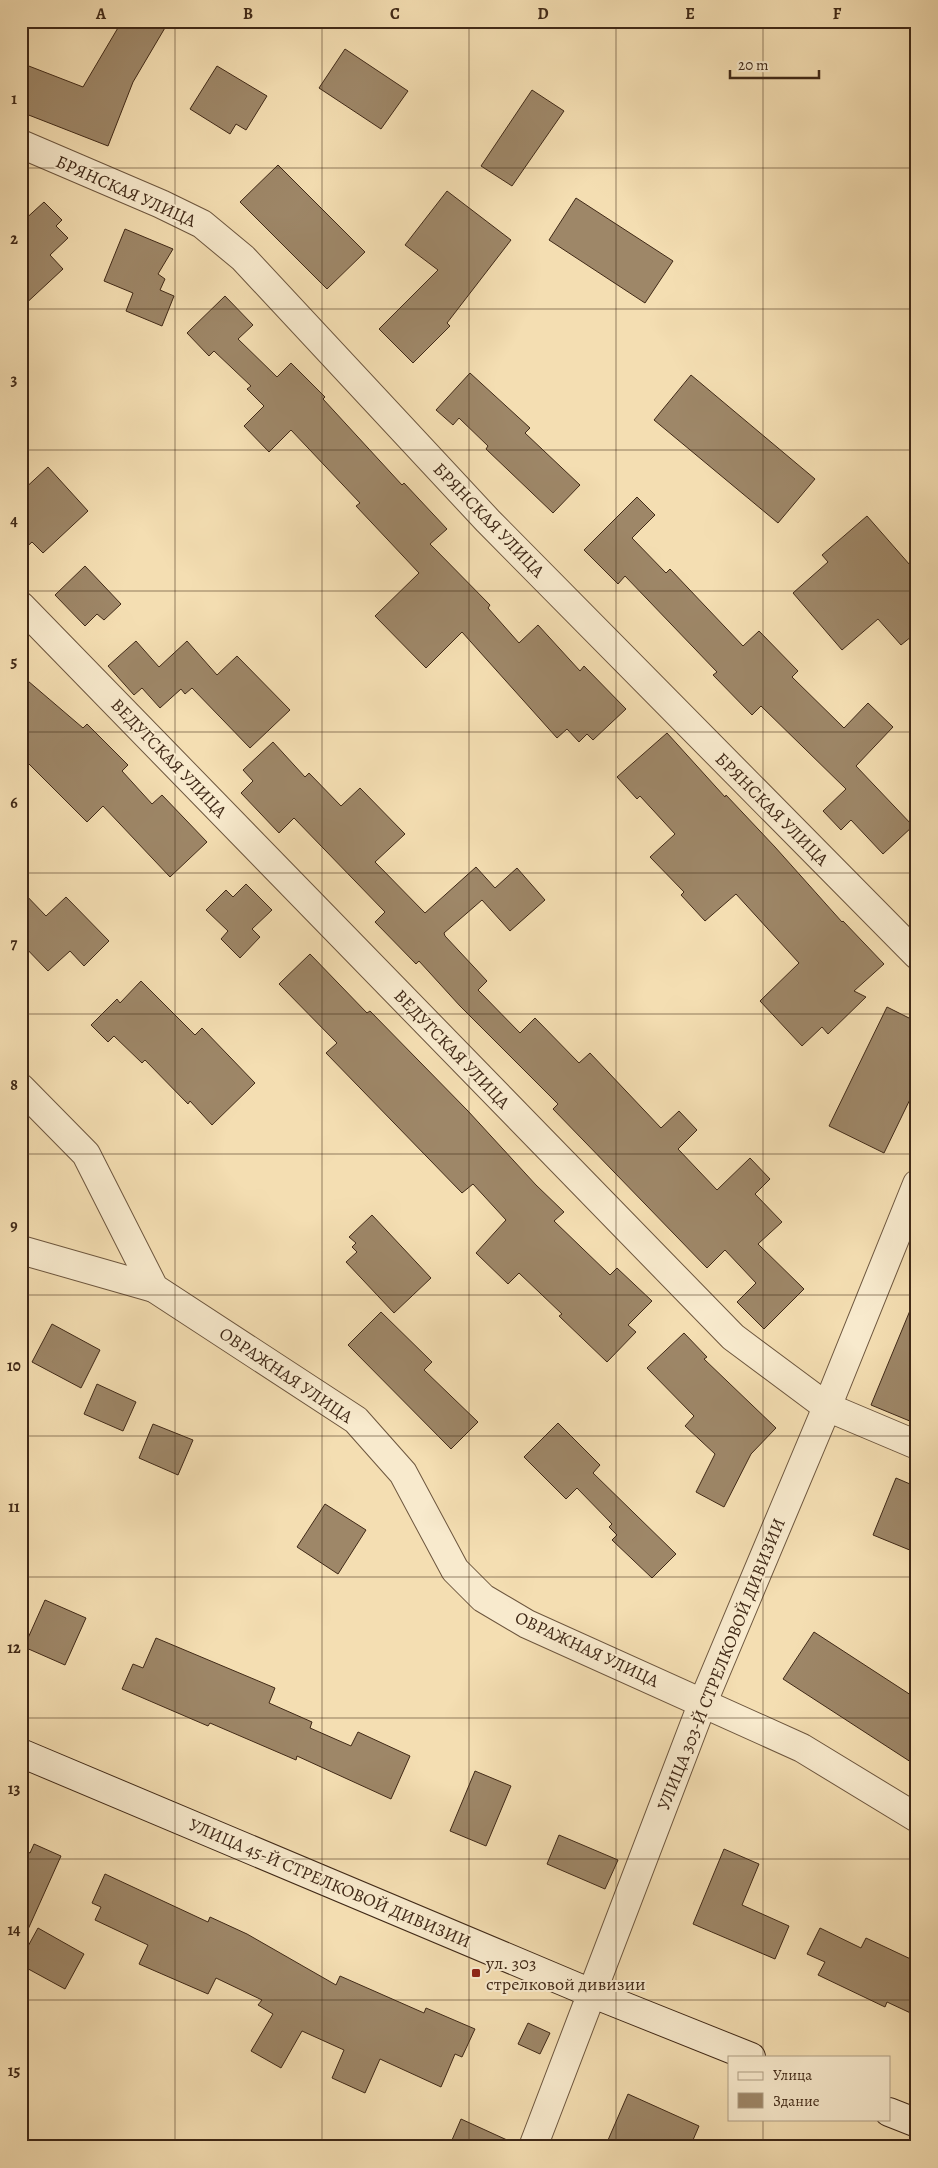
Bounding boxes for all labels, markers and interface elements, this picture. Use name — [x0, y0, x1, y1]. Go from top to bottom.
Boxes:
text: A — [95, 3, 107, 25]
text: B — [243, 3, 253, 25]
text: C — [390, 3, 400, 25]
text: D — [537, 3, 549, 25]
text: E — [685, 3, 695, 25]
text: F — [833, 3, 842, 25]
scale bar — [730, 48, 819, 80]
text: 20 m — [738, 55, 769, 75]
text: 1 — [11, 88, 17, 110]
street label: БРЯНСКАЯ УЛИЦА — [52, 149, 200, 233]
text: 2 — [10, 228, 18, 250]
text: 3 — [11, 369, 18, 391]
street label: БРЯНСКАЯ УЛИЦА — [428, 457, 550, 583]
text: 4 — [10, 510, 18, 532]
text: 5 — [11, 651, 18, 673]
street label: ВЕДУГСКАЯ УЛИЦА — [106, 693, 233, 823]
street label: БРЯНСКАЯ УЛИЦА — [710, 747, 834, 871]
text: 6 — [10, 792, 18, 814]
text: 7 — [11, 933, 18, 955]
street label: ВЕДУГСКАЯ УЛИЦА — [389, 984, 516, 1114]
text: 8 — [10, 1074, 18, 1096]
text: 9 — [10, 1215, 18, 1237]
street label: ОВРАЖНАЯ УЛИЦА — [215, 1321, 358, 1429]
text: 10 — [7, 1355, 21, 1377]
text: 11 — [8, 1496, 20, 1518]
street label: УЛИЦА 303-Й СТРЕЛКОВОЙ ДИВИЗИИ — [651, 1514, 791, 1814]
street label: ОВРАЖНАЯ УЛИЦА — [511, 1605, 663, 1693]
text: 12 — [7, 1637, 21, 1659]
text: 13 — [8, 1778, 20, 1800]
street label: УЛИЦА 45-Й СТРЕЛКОВОЙ ДИВИЗИИ — [185, 1812, 475, 1954]
text: 14 — [7, 1919, 21, 1941]
place label: ул. 303 стрелковой дивизии — [485, 1951, 646, 1996]
marker: ул. 303 стрелковой дивизии — [470, 1967, 482, 1979]
legend — [728, 2056, 890, 2120]
text: 15 — [8, 2060, 20, 2082]
text: Улица — [773, 2065, 812, 2085]
text: Здание — [773, 2091, 820, 2111]

